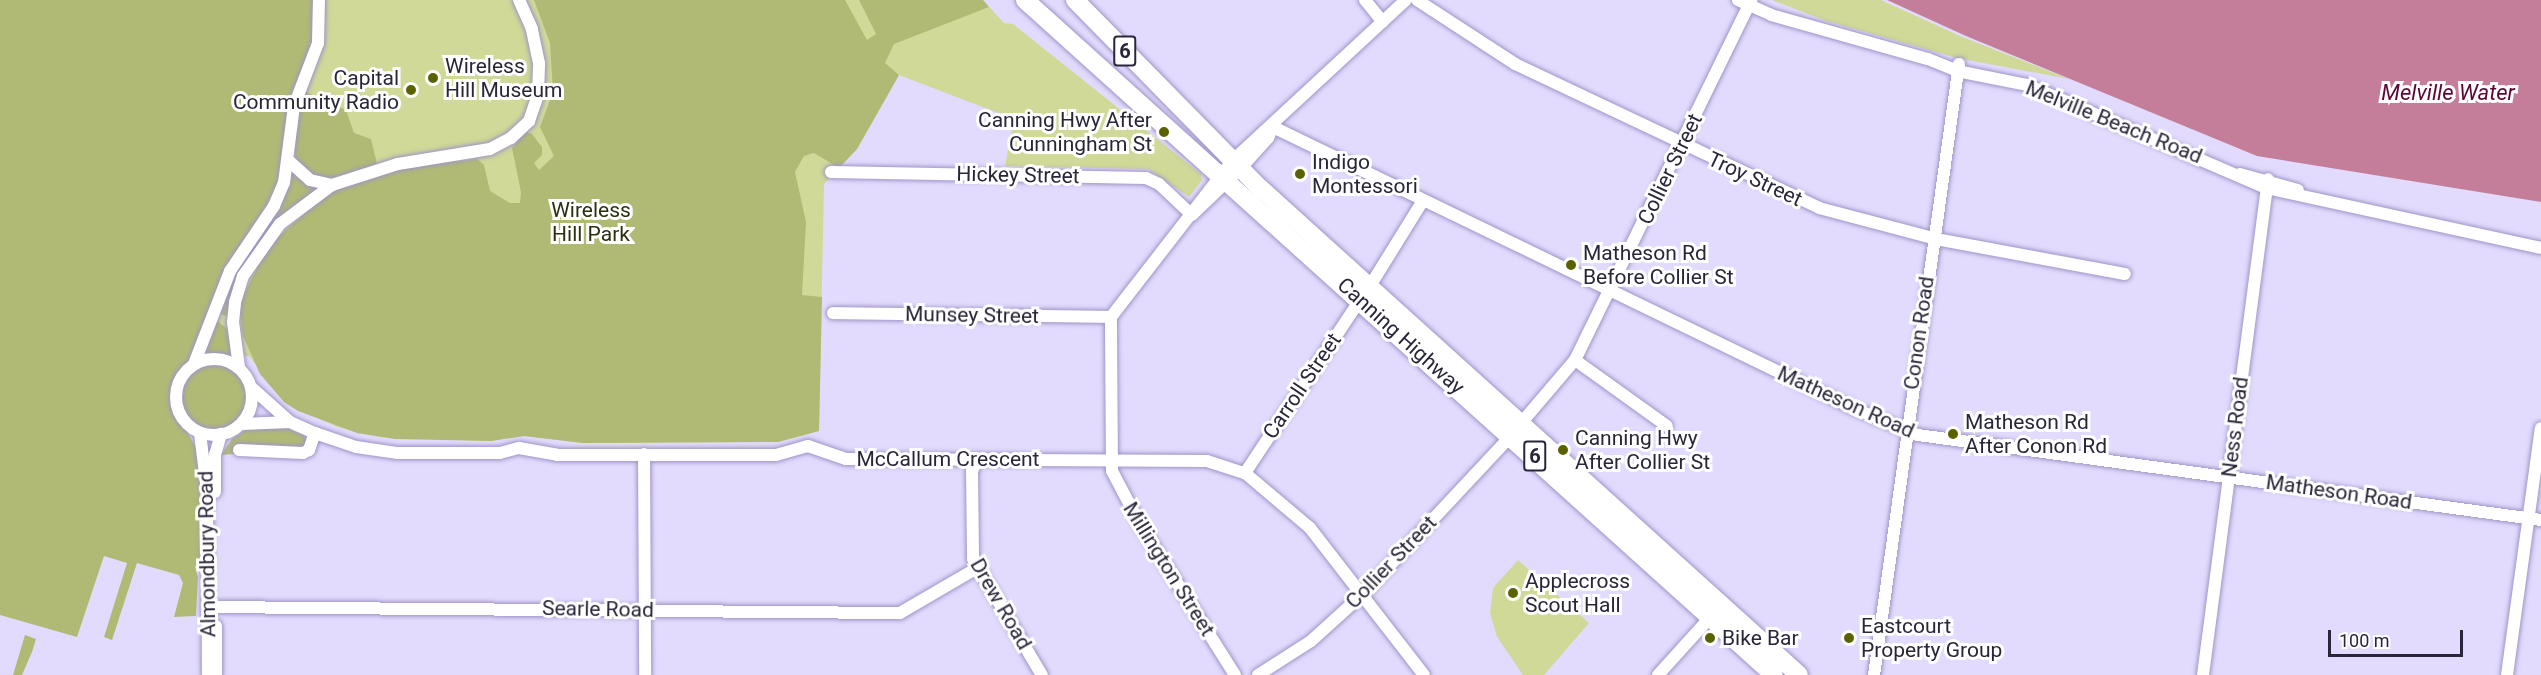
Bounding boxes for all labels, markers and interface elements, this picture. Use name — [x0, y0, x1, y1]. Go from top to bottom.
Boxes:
road number: 6 — [1113, 34, 1137, 68]
place label: Wireless Hill Museum — [445, 53, 562, 103]
place label: Capital Community Radio — [233, 65, 399, 115]
marker: Wireless Hill Museum — [426, 71, 440, 85]
street label: Melville Beach Road — [2022, 75, 2206, 169]
water label: Melville Water — [2381, 80, 2515, 106]
marker: Capital Community Radio — [404, 83, 418, 97]
place label: Canning Hwy After Cunningham St — [978, 107, 1152, 157]
street label: Collier Street — [1632, 110, 1708, 228]
marker: Canning Hwy After Cunningham St — [1157, 125, 1171, 139]
street label: Troy Street — [1704, 146, 1806, 212]
place label: Indigo Montessori — [1312, 149, 1418, 199]
street label: Hickey Street — [956, 161, 1080, 189]
marker: Indigo Montessori — [1293, 167, 1307, 181]
park label: Wireless Hill Park — [551, 197, 631, 247]
place label: Matheson Rd Before Collier St — [1583, 240, 1734, 290]
marker: Matheson Rd Before Collier St — [1564, 258, 1578, 272]
street label: Canning Highway — [1332, 272, 1470, 400]
street label: Conon Road — [1899, 275, 1939, 391]
street label: Munsey Street — [905, 301, 1039, 329]
street label: Carroll Street — [1257, 328, 1347, 444]
street label: Matheson Road — [1774, 361, 1918, 443]
street label: Ness Road — [2216, 375, 2254, 479]
place label: Matheson Rd After Conon Rd — [1965, 409, 2107, 459]
place label: Canning Hwy After Collier St — [1575, 425, 1710, 475]
marker: Matheson Rd After Conon Rd — [1946, 427, 1960, 441]
road number: 6 — [1523, 439, 1547, 473]
marker: Canning Hwy After Collier St — [1556, 443, 1570, 457]
street label: McCallum Crescent — [857, 446, 1039, 472]
street label: Matheson Road — [2264, 469, 2414, 515]
street label: Almondbury Road — [193, 470, 221, 638]
street label: Millington Street — [1118, 497, 1220, 641]
street label: Collier Street — [1340, 510, 1442, 614]
street label: Drew Road — [965, 554, 1037, 654]
place label: Applecross Scout Hall — [1525, 568, 1630, 618]
marker: Applecross Scout Hall — [1506, 586, 1520, 600]
street label: Searle Road — [542, 595, 654, 623]
place label: Eastcourt Property Group — [1861, 613, 2002, 663]
scale bar — [2331, 618, 2466, 656]
place label: Bike Bar — [1722, 625, 1799, 651]
text: 100 m — [2339, 630, 2390, 651]
marker: Bike Bar — [1703, 631, 1717, 645]
marker: Eastcourt Property Group — [1842, 631, 1856, 645]

